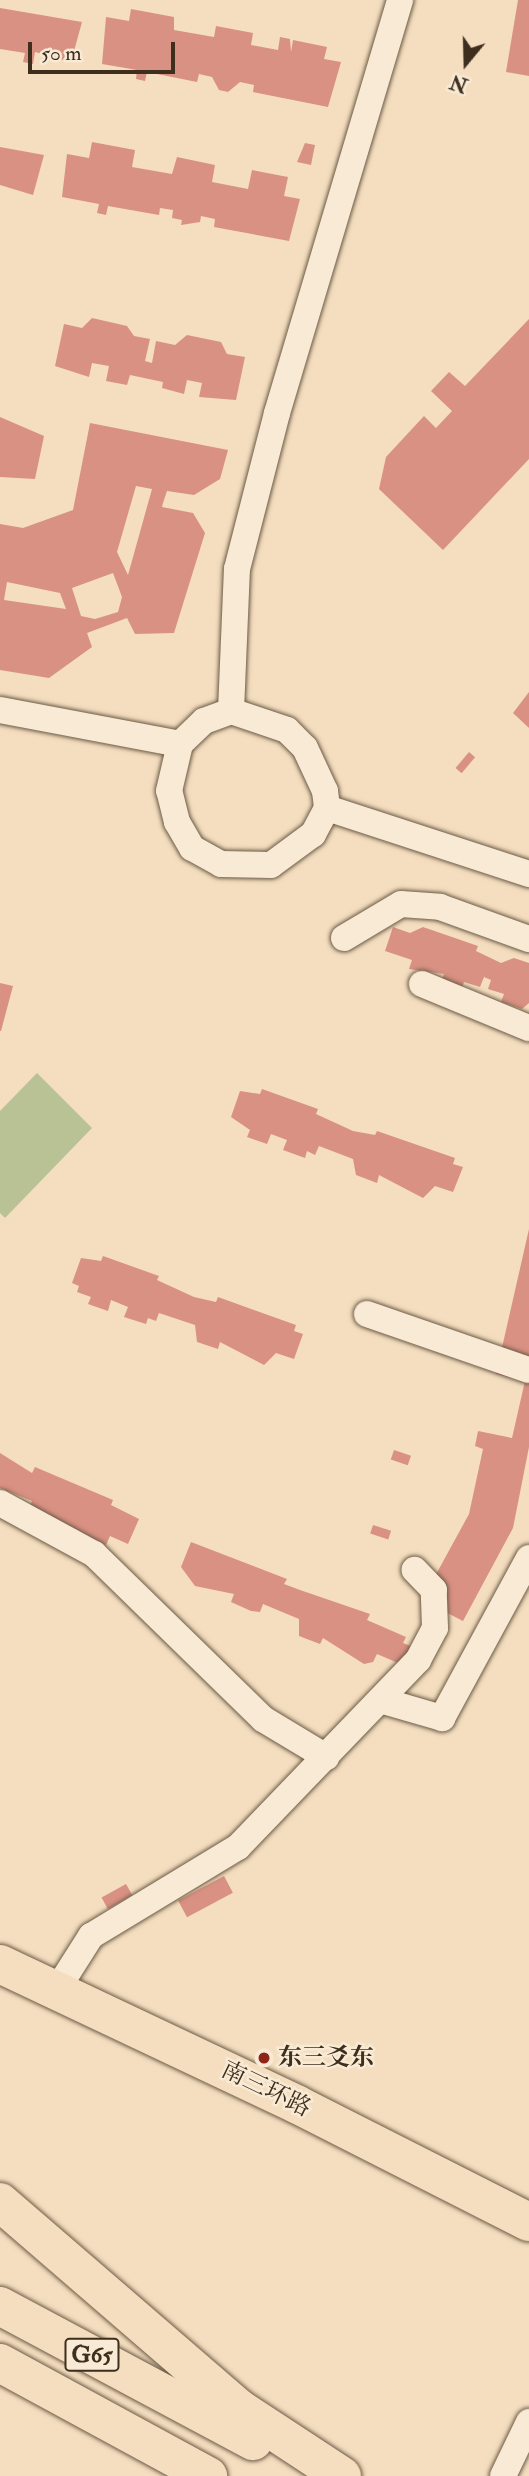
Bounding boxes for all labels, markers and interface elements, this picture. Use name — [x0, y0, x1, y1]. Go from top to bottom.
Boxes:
scale bar — [32, 28, 178, 72]
north arrow — [431, 28, 501, 98]
text: 50 m — [41, 40, 82, 67]
text: N — [447, 69, 471, 97]
place label: 东三爻东 — [278, 2044, 374, 2072]
marker: 东三爻东 — [256, 2050, 272, 2066]
street label: 南三环路 — [217, 2055, 315, 2123]
road number: G65 — [64, 2336, 120, 2374]

